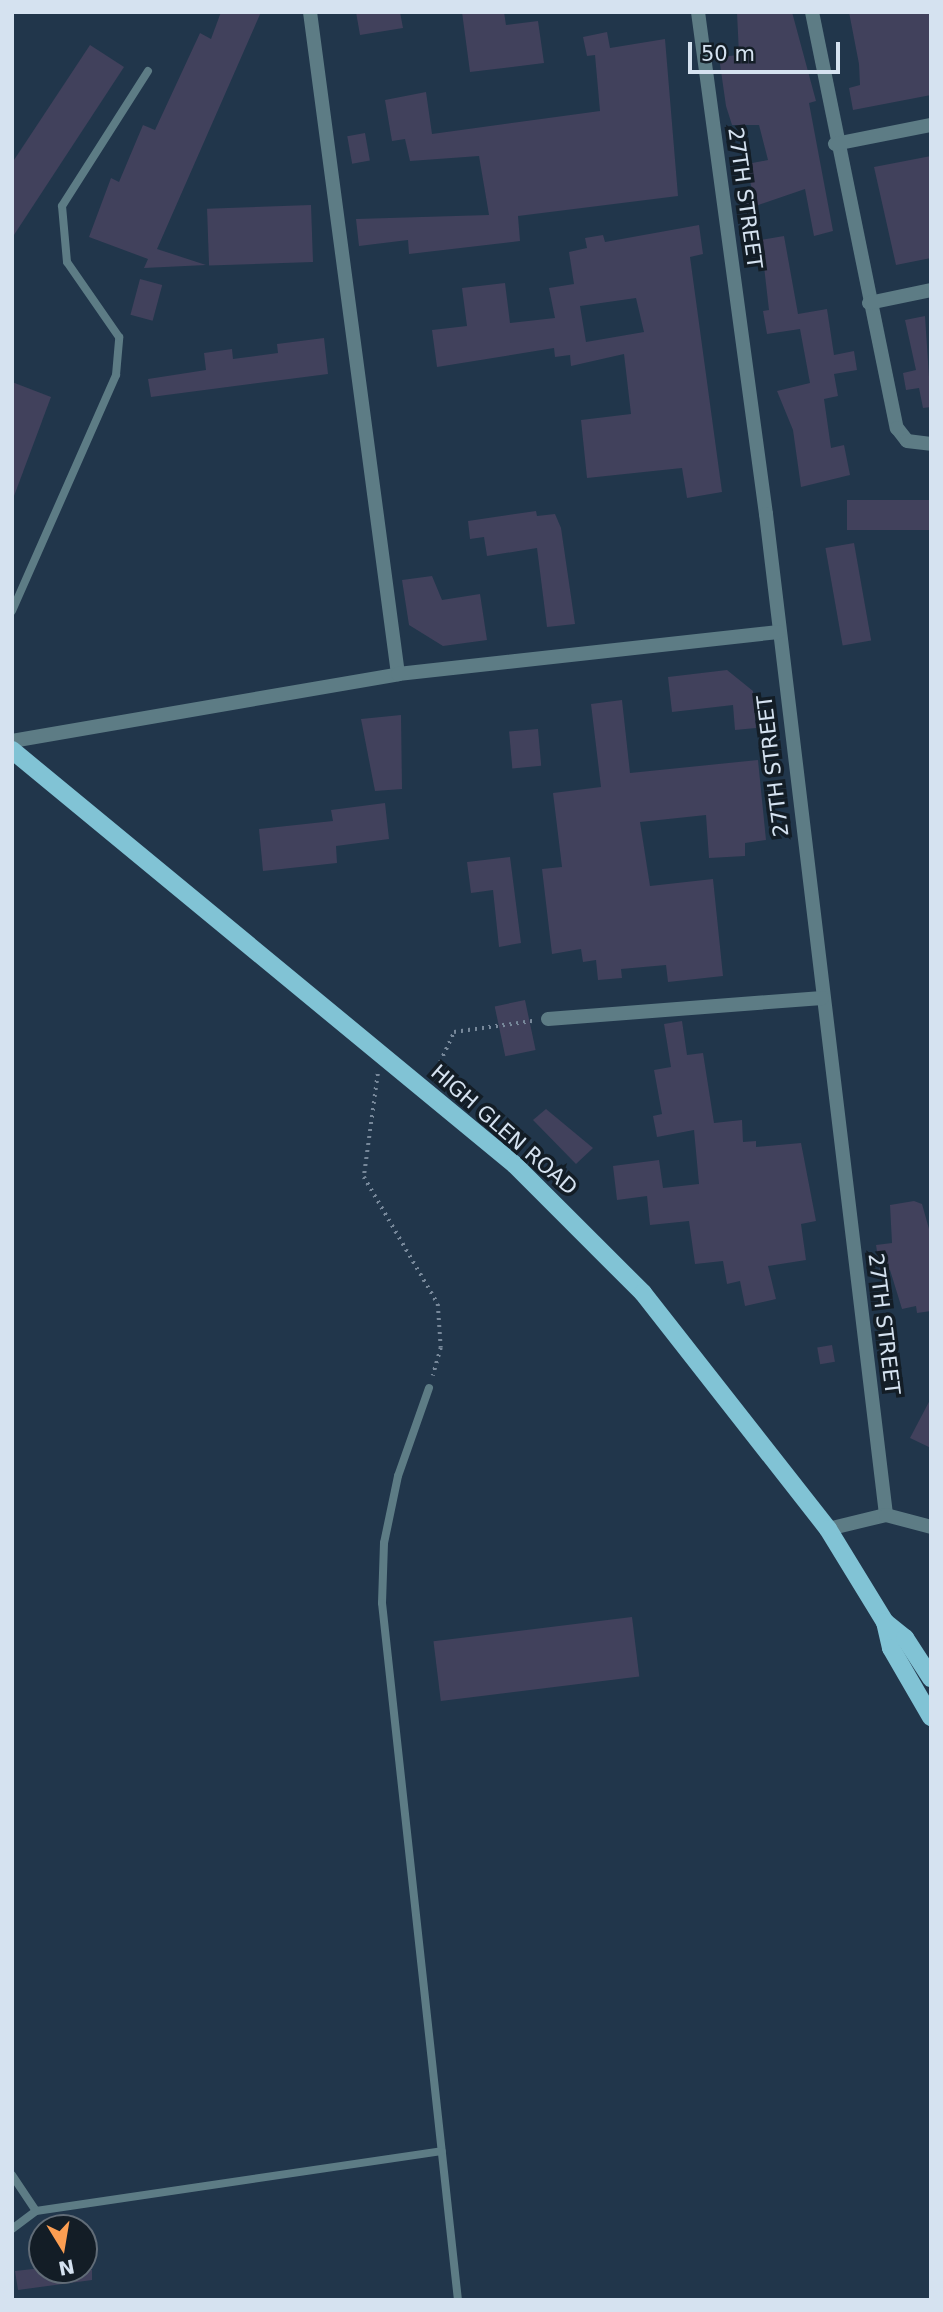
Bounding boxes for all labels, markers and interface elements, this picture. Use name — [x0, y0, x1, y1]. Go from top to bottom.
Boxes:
scale bar — [691, 28, 843, 72]
text: 50 m — [701, 42, 755, 66]
street label: 27TH STREET — [723, 126, 767, 270]
street label: 27TH STREET — [752, 694, 794, 838]
street label: HIGH GLEN ROAD — [426, 1060, 582, 1200]
street label: 27TH STREET — [863, 1252, 905, 1396]
north arrow — [28, 2214, 98, 2284]
text: N — [57, 2255, 77, 2280]

